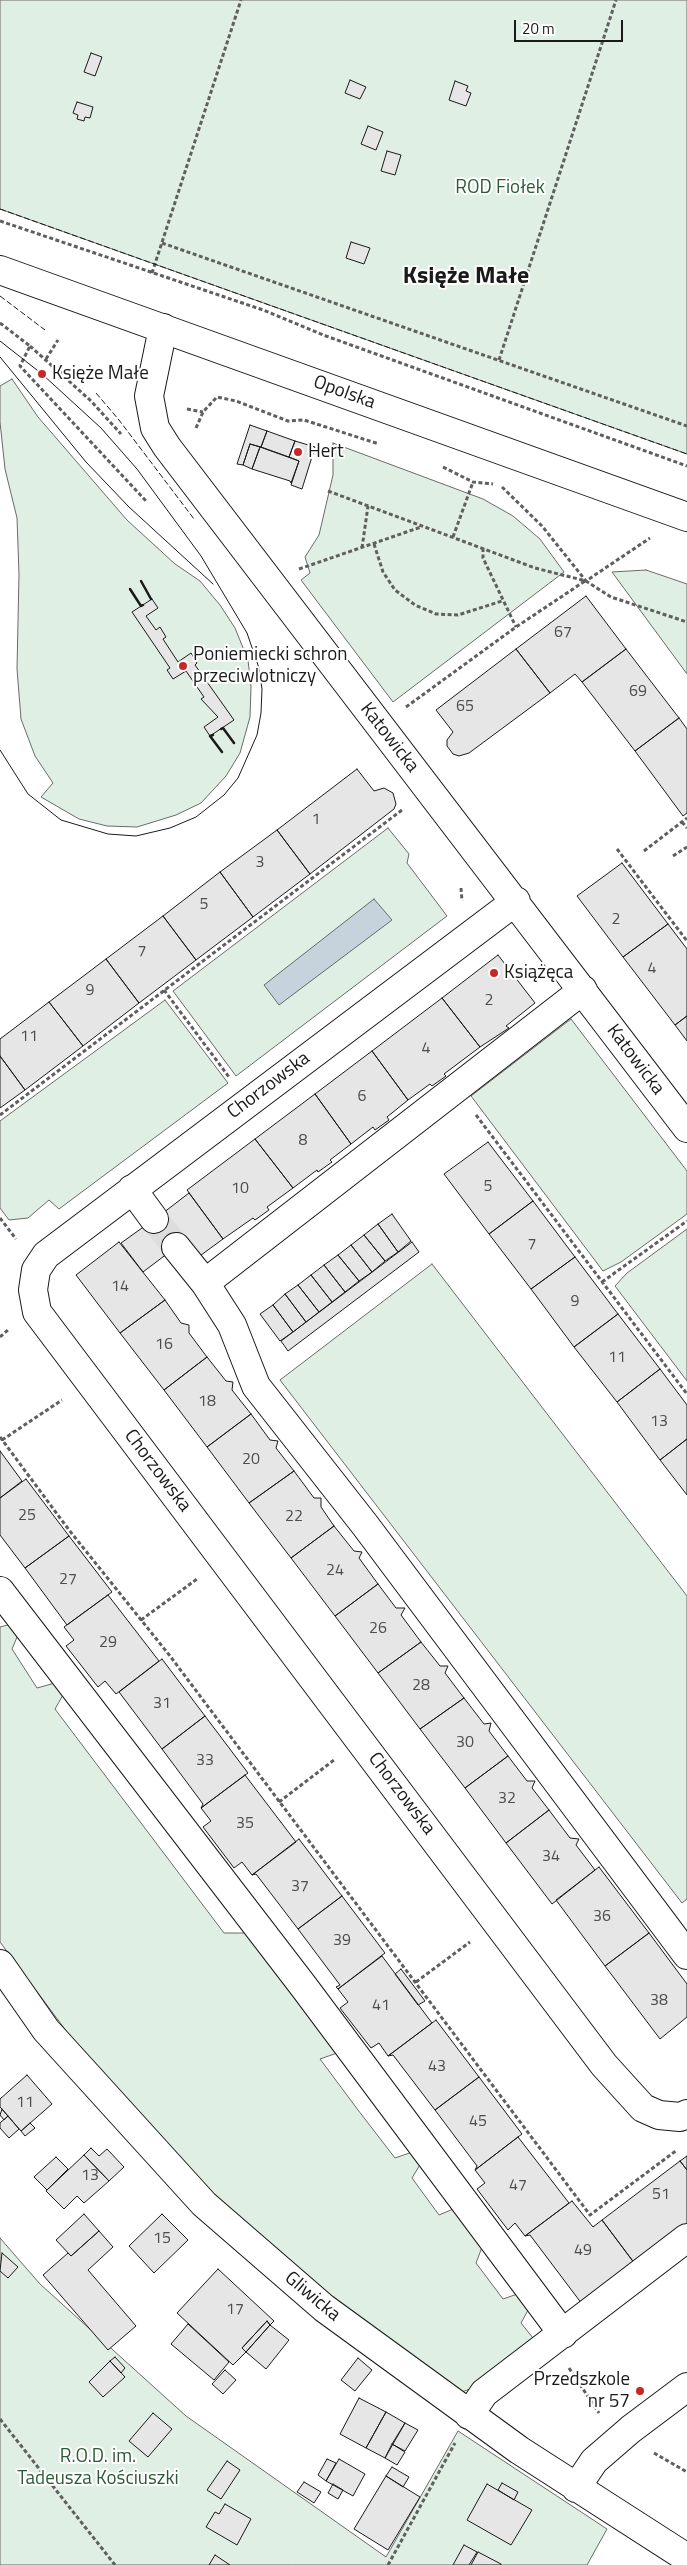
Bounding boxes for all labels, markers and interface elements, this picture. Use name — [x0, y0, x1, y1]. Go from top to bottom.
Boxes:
scale bar — [517, 10, 626, 42]
text: 20 m — [522, 17, 555, 40]
park label: ROD Fiołek — [455, 177, 545, 199]
district label: Księże Małe — [403, 263, 529, 291]
place label: Księże Małe — [52, 363, 149, 385]
marker: Księże Małe — [36, 368, 48, 380]
street label: Opolska — [310, 371, 378, 415]
place label: Hert — [308, 441, 344, 463]
marker: Hert — [292, 446, 304, 458]
house number: 67 — [554, 623, 572, 643]
place label: Poniemiecki schron przeciwlotniczy — [193, 644, 347, 688]
marker: Poniemiecki schron przeciwlotniczy — [177, 660, 189, 672]
house number: 69 — [629, 682, 647, 702]
house number: 65 — [456, 697, 474, 717]
street label: Katowicka — [355, 699, 423, 777]
house number: 1 — [312, 810, 320, 830]
house number: 3 — [256, 853, 264, 873]
house number: 5 — [200, 895, 208, 915]
house number: 2 — [612, 910, 620, 930]
house number: 7 — [138, 942, 146, 962]
house number: 4 — [648, 959, 656, 979]
place label: Książęca — [504, 962, 573, 984]
marker: Książęca — [488, 967, 500, 979]
house number: 9 — [86, 981, 94, 1001]
house number: 2 — [485, 991, 493, 1011]
street label: Katowicka — [601, 1020, 669, 1100]
house number: 11 — [20, 1027, 38, 1047]
house number: 4 — [422, 1039, 430, 1059]
street label: Chorzowska — [223, 1048, 315, 1124]
house number: 6 — [358, 1087, 366, 1107]
house number: 8 — [299, 1131, 307, 1151]
house number: 5 — [484, 1177, 492, 1197]
house number: 10 — [231, 1179, 249, 1199]
house number: 7 — [528, 1235, 536, 1255]
house number: 14 — [111, 1277, 129, 1297]
house number: 9 — [571, 1292, 579, 1312]
house number: 16 — [155, 1335, 173, 1355]
house number: 11 — [608, 1348, 626, 1368]
house number: 18 — [198, 1392, 216, 1412]
house number: 13 — [650, 1412, 668, 1432]
street label: Chorzowska — [119, 1425, 195, 1517]
house number: 20 — [242, 1450, 260, 1470]
house number: 25 — [18, 1506, 36, 1526]
house number: 22 — [285, 1507, 303, 1527]
house number: 24 — [326, 1561, 344, 1581]
house number: 27 — [59, 1570, 77, 1590]
house number: 26 — [369, 1619, 387, 1639]
house number: 29 — [99, 1633, 117, 1653]
house number: 28 — [412, 1676, 430, 1696]
house number: 31 — [153, 1694, 171, 1714]
house number: 30 — [456, 1733, 474, 1753]
street label: Chorzowska — [363, 1748, 439, 1840]
house number: 33 — [196, 1751, 214, 1771]
house number: 32 — [498, 1789, 516, 1809]
house number: 35 — [236, 1814, 254, 1834]
house number: 34 — [542, 1847, 560, 1867]
house number: 37 — [291, 1877, 309, 1897]
house number: 36 — [593, 1907, 611, 1927]
house number: 39 — [333, 1931, 351, 1951]
house number: 38 — [650, 1991, 668, 2011]
house number: 41 — [372, 1996, 390, 2016]
house number: 43 — [428, 2057, 446, 2077]
house number: 11 — [16, 2093, 34, 2113]
house number: 45 — [469, 2112, 487, 2132]
house number: 13 — [81, 2166, 99, 2186]
house number: 47 — [509, 2176, 527, 2196]
house number: 51 — [652, 2185, 670, 2205]
house number: 15 — [153, 2229, 171, 2249]
house number: 49 — [574, 2241, 592, 2261]
street label: Gliwicka — [279, 2267, 345, 2327]
house number: 17 — [226, 2300, 244, 2320]
place label: Przedszkole nr 57 — [534, 2369, 630, 2413]
marker: Przedszkole nr 57 — [634, 2385, 646, 2397]
park label: R.O.D. im. Tadeusza Kościuszki — [17, 2446, 179, 2490]

